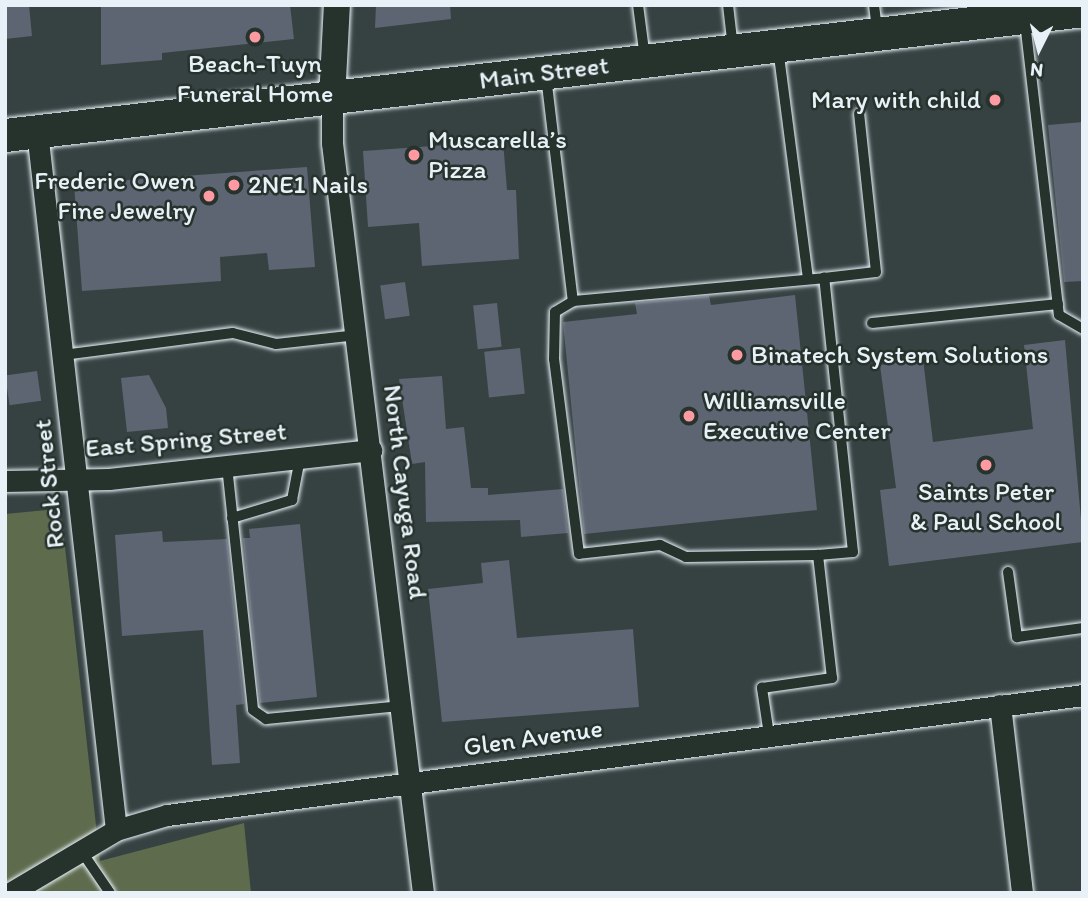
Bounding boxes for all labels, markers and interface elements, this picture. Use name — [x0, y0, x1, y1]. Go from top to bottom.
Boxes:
north arrow — [1004, 14, 1074, 84]
marker: Beach-Tuyn Funeral Home — [247, 29, 263, 45]
place label: Beach-Tuyn Funeral Home — [177, 48, 333, 110]
street label: Main Street — [478, 50, 610, 96]
text: N — [1029, 58, 1044, 82]
place label: Mary with child — [811, 84, 981, 116]
marker: Mary with child — [987, 92, 1003, 108]
place label: Muscarella’s Pizza — [428, 124, 567, 186]
marker: Muscarella’s Pizza — [406, 147, 422, 163]
place label: Frederic Owen Fine Jewelry — [35, 165, 195, 227]
place label: 2NE1 Nails — [248, 169, 368, 201]
marker: 2NE1 Nails — [226, 177, 242, 193]
marker: Frederic Owen Fine Jewelry — [201, 188, 217, 204]
place label: Binatech System Solutions — [751, 339, 1050, 371]
marker: Binatech System Solutions — [729, 347, 745, 363]
street label: North Cayuga Road — [376, 383, 434, 601]
place label: Williamsville Executive Center — [703, 385, 891, 446]
marker: Williamsville Executive Center — [681, 408, 697, 424]
street label: East Spring Street — [84, 416, 288, 464]
street label: Rock Street — [27, 418, 71, 550]
marker: Saints Peter & Paul School — [978, 457, 994, 473]
place label: Saints Peter & Paul School — [910, 476, 1062, 538]
street label: Glen Avenue — [462, 713, 604, 763]

